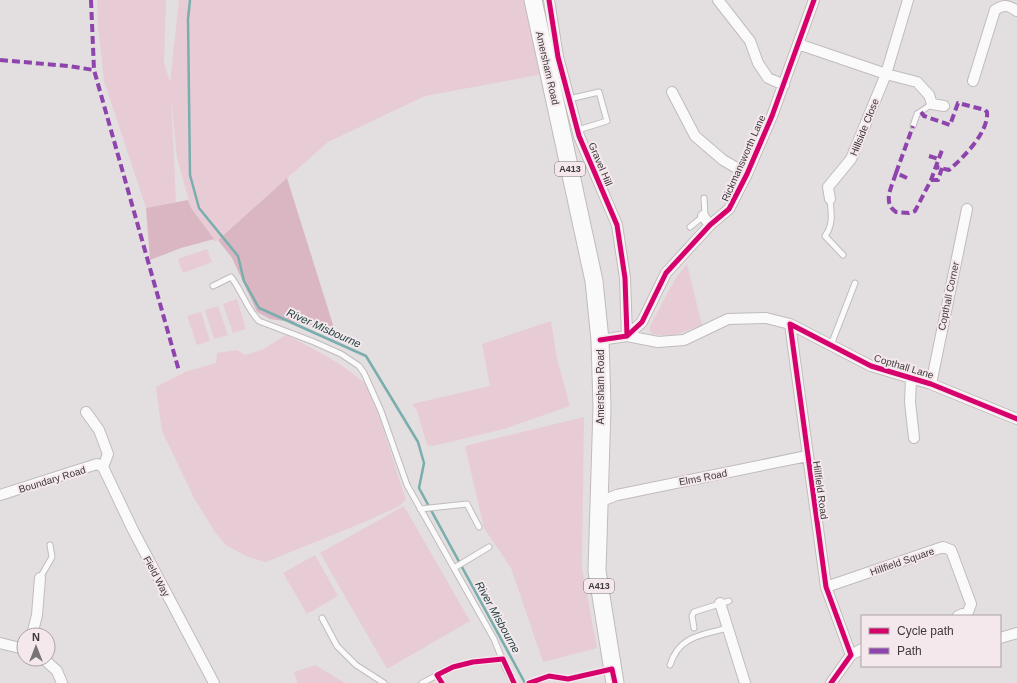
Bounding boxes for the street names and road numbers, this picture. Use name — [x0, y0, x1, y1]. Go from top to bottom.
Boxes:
street label: Amersham Road — [534, 30, 561, 106]
street label: Hillside Close — [848, 97, 881, 157]
street label: Rickmansworth Lane — [719, 113, 768, 203]
street label: Gravel Hill — [586, 141, 615, 188]
road number: A413 — [555, 162, 585, 176]
street label: Copthall Corner — [936, 260, 961, 332]
street label: Amersham Road — [595, 349, 606, 425]
street label: Copthall Lane — [873, 352, 935, 381]
street label: Hillfield Road — [811, 460, 830, 520]
street label: Boundary Road — [17, 464, 87, 495]
street label: Elms Road — [678, 467, 728, 488]
street label: Hillfield Square — [869, 545, 936, 578]
street label: Field Way — [141, 554, 172, 598]
road number: A413 — [584, 579, 614, 593]

